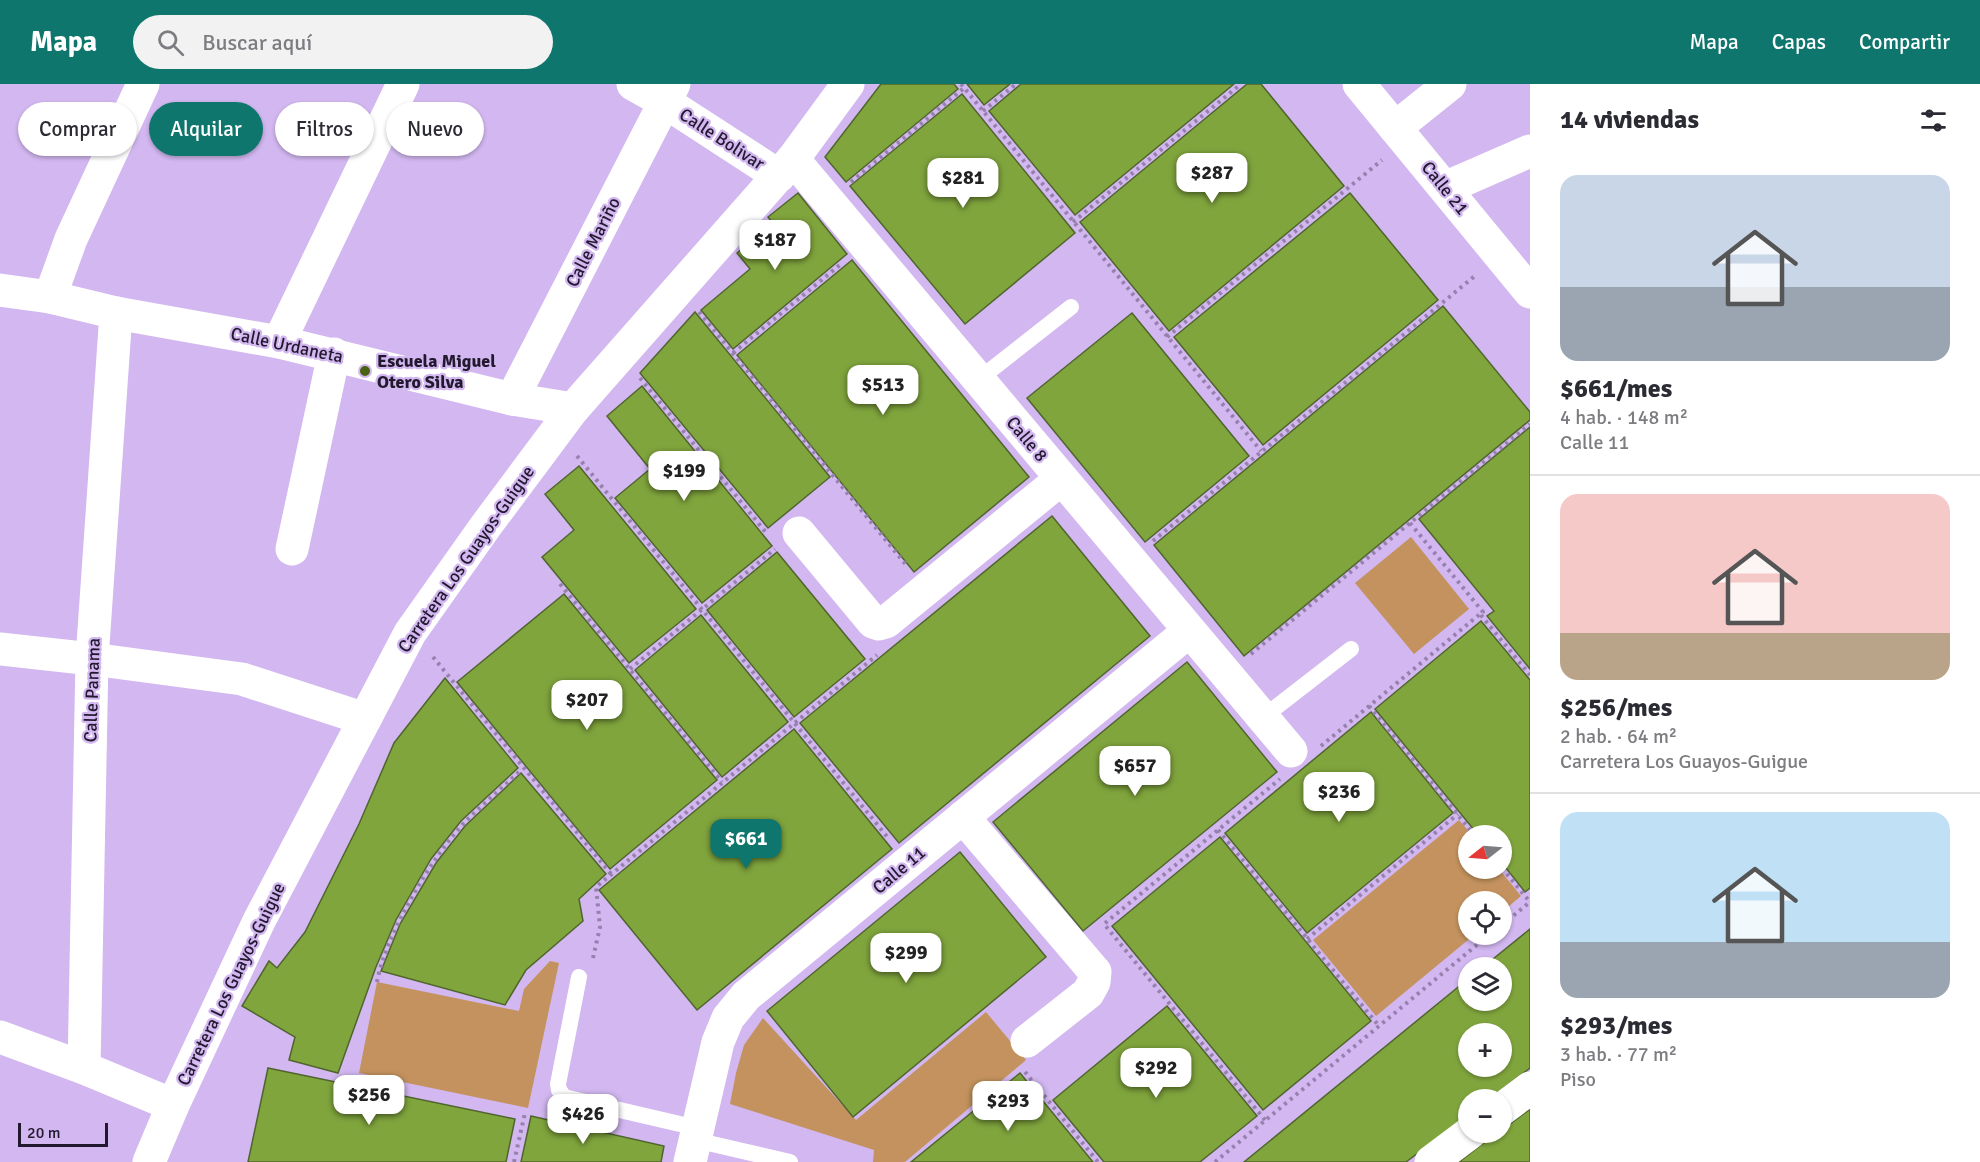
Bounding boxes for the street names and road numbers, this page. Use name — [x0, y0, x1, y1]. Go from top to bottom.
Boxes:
street label: Calle Bolivar — [675, 103, 769, 175]
street label: Calle 21 — [1417, 157, 1473, 219]
street label: Calle Mariño — [561, 193, 625, 291]
street label: Calle Urdaneta — [229, 322, 345, 368]
street label: Calle 8 — [1002, 412, 1052, 466]
street label: Carretera Los Guayos-Guigue — [393, 461, 539, 657]
street label: Calle Panama — [79, 637, 105, 743]
street label: Calle 11 — [868, 841, 930, 899]
street label: Carretera Los Guayos-Guigue — [172, 879, 290, 1089]

